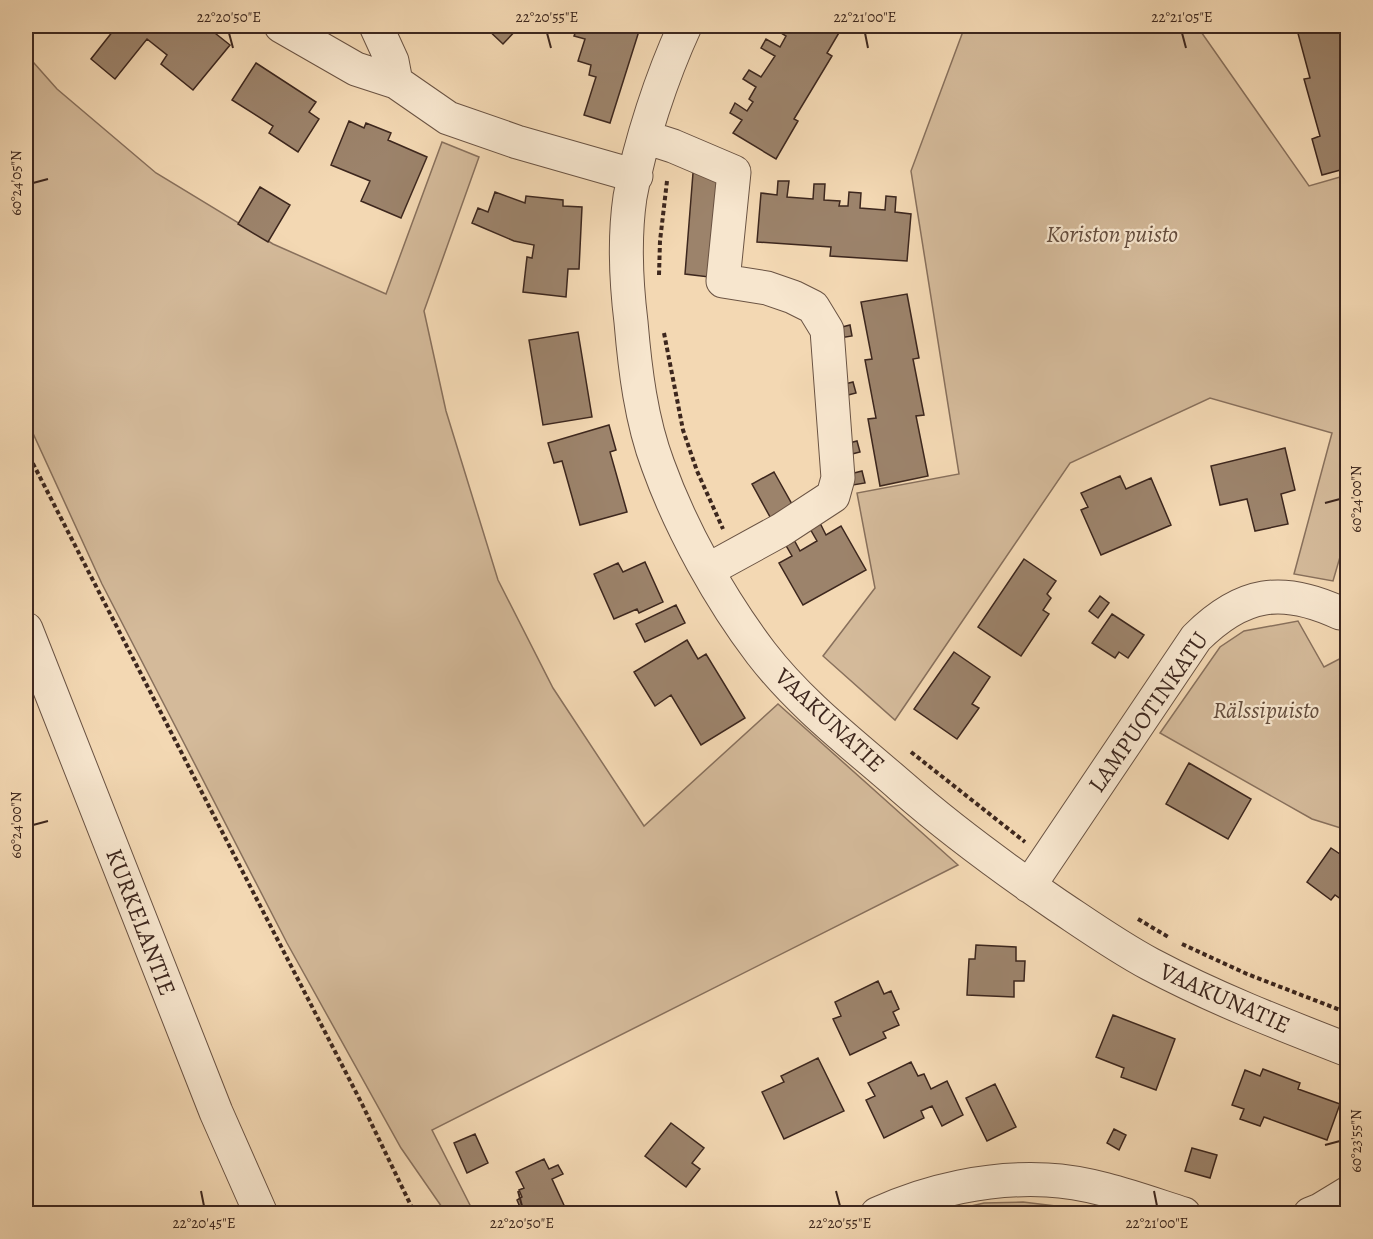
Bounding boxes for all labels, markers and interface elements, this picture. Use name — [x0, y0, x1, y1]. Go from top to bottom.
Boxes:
text: 22°20'50"E — [197, 7, 261, 27]
text: 22°20'55"E — [516, 7, 578, 27]
text: 22°21'00"E — [833, 7, 897, 27]
text: 22°21'05"E — [1151, 7, 1213, 27]
text: 60°24'05"N — [6, 150, 26, 216]
park label: Koriston puisto — [1046, 218, 1178, 250]
text: 60°24'00"N — [1346, 465, 1366, 533]
street label: LAMPUOTINKATU — [1081, 625, 1215, 799]
street label: VAAKUNATIE — [767, 660, 892, 779]
park label: Rälssipuisto — [1213, 694, 1319, 726]
text: 60°24'00"N — [6, 791, 26, 859]
street label: KURKELANTIE — [98, 844, 184, 1000]
street label: VAAKUNATIE — [1154, 955, 1295, 1041]
text: 60°23'55"N — [1346, 1109, 1366, 1173]
text: 22°20'45"E — [172, 1213, 236, 1233]
text: 22°20'50"E — [490, 1213, 554, 1233]
text: 22°20'55"E — [809, 1213, 871, 1233]
text: 22°21'00"E — [1125, 1213, 1189, 1233]

